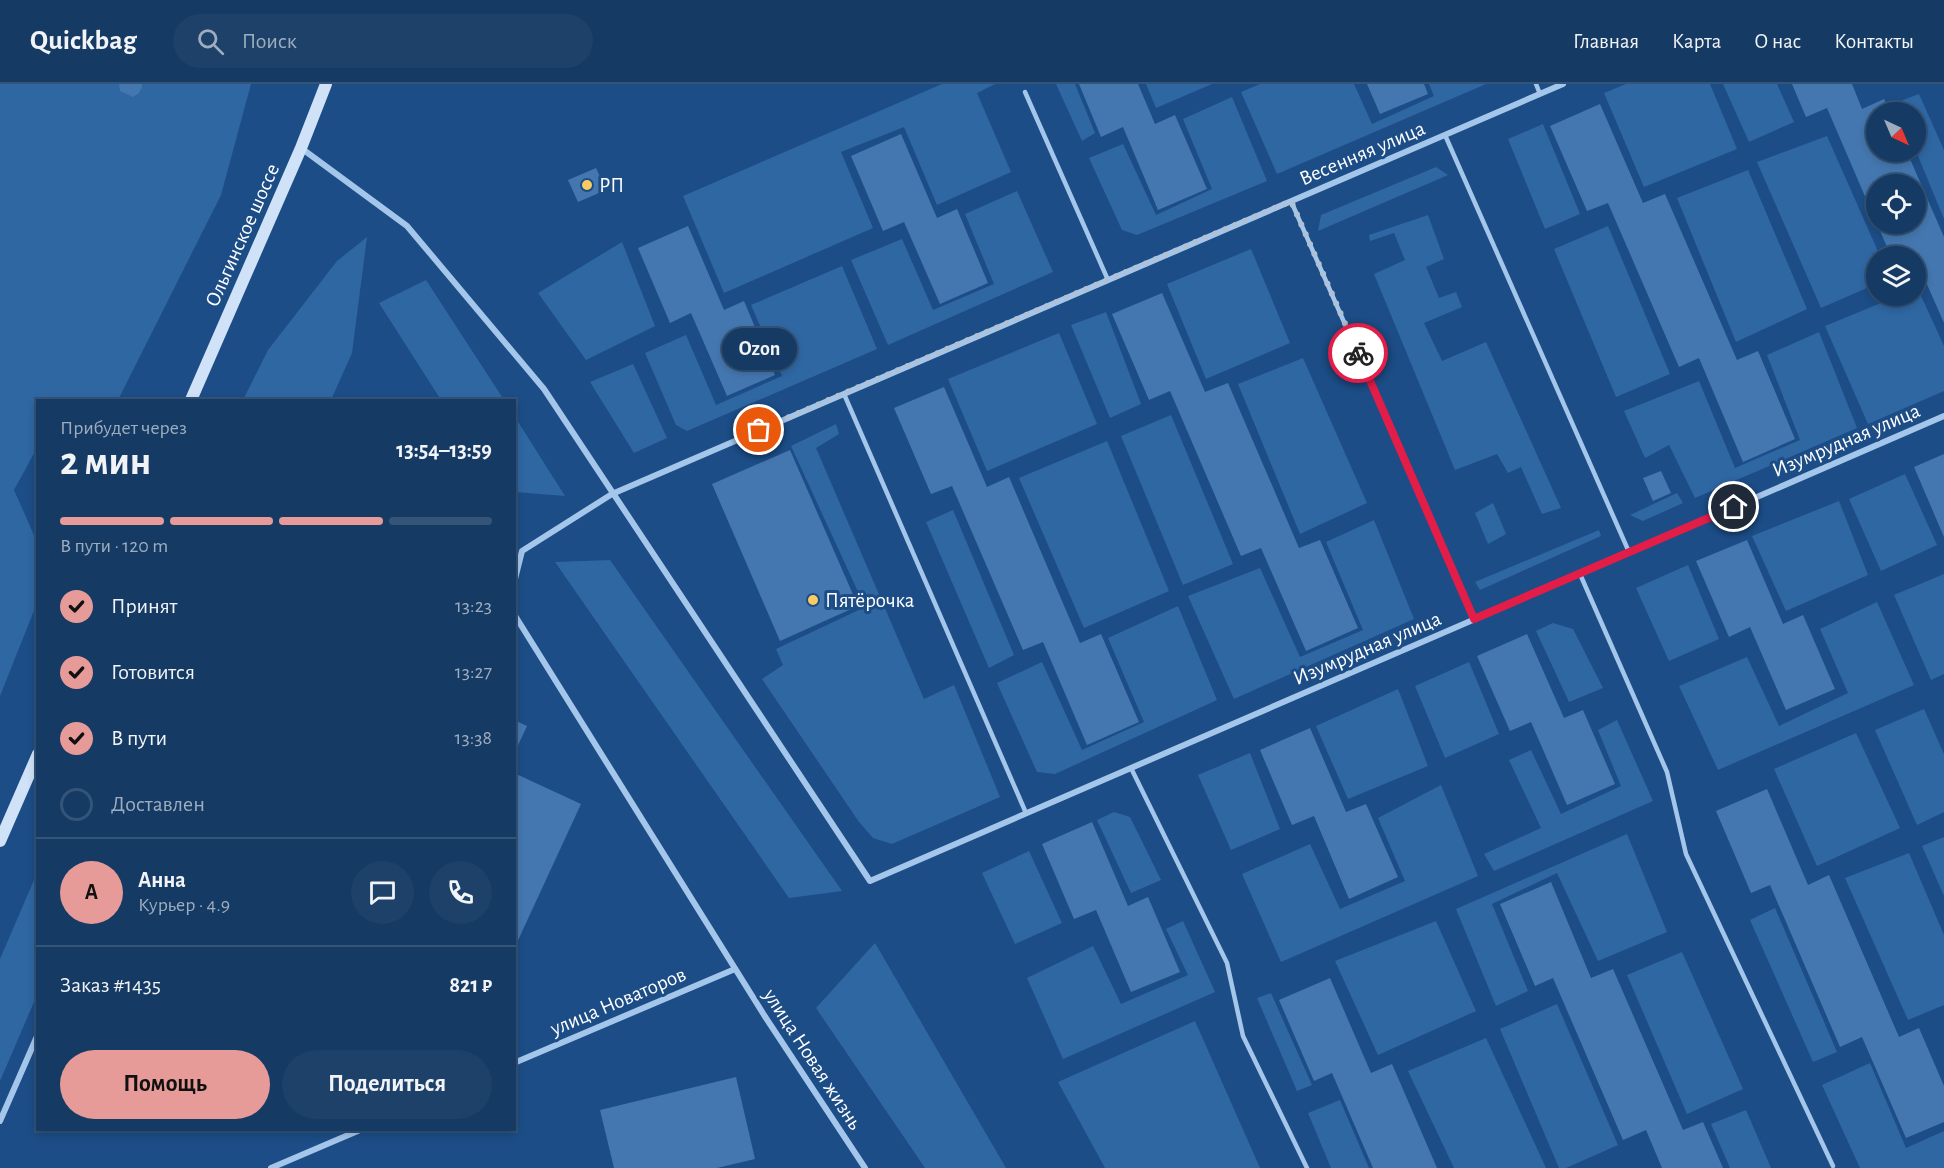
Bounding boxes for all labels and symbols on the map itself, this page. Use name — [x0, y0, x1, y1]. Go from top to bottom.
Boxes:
north arrow — [1866, 102, 1926, 162]
street label: Весенняя улица — [1296, 117, 1428, 189]
street label: Ольгинское шоссе — [202, 161, 283, 310]
place label: РП — [599, 175, 624, 196]
marker: РП — [580, 178, 594, 192]
courier — [1328, 323, 1388, 383]
callout: Ozon — [722, 328, 796, 370]
street label: Изумрудная улица — [1769, 400, 1924, 481]
pin — [733, 404, 784, 455]
pin — [1708, 481, 1759, 532]
place label: Пятёрочка — [825, 590, 915, 611]
marker: Пятёрочка — [806, 593, 820, 607]
street label: Изумрудная улица — [1290, 608, 1445, 689]
street label: улица Новаторов — [547, 963, 689, 1040]
street label: улица Новая жизнь — [759, 984, 866, 1133]

